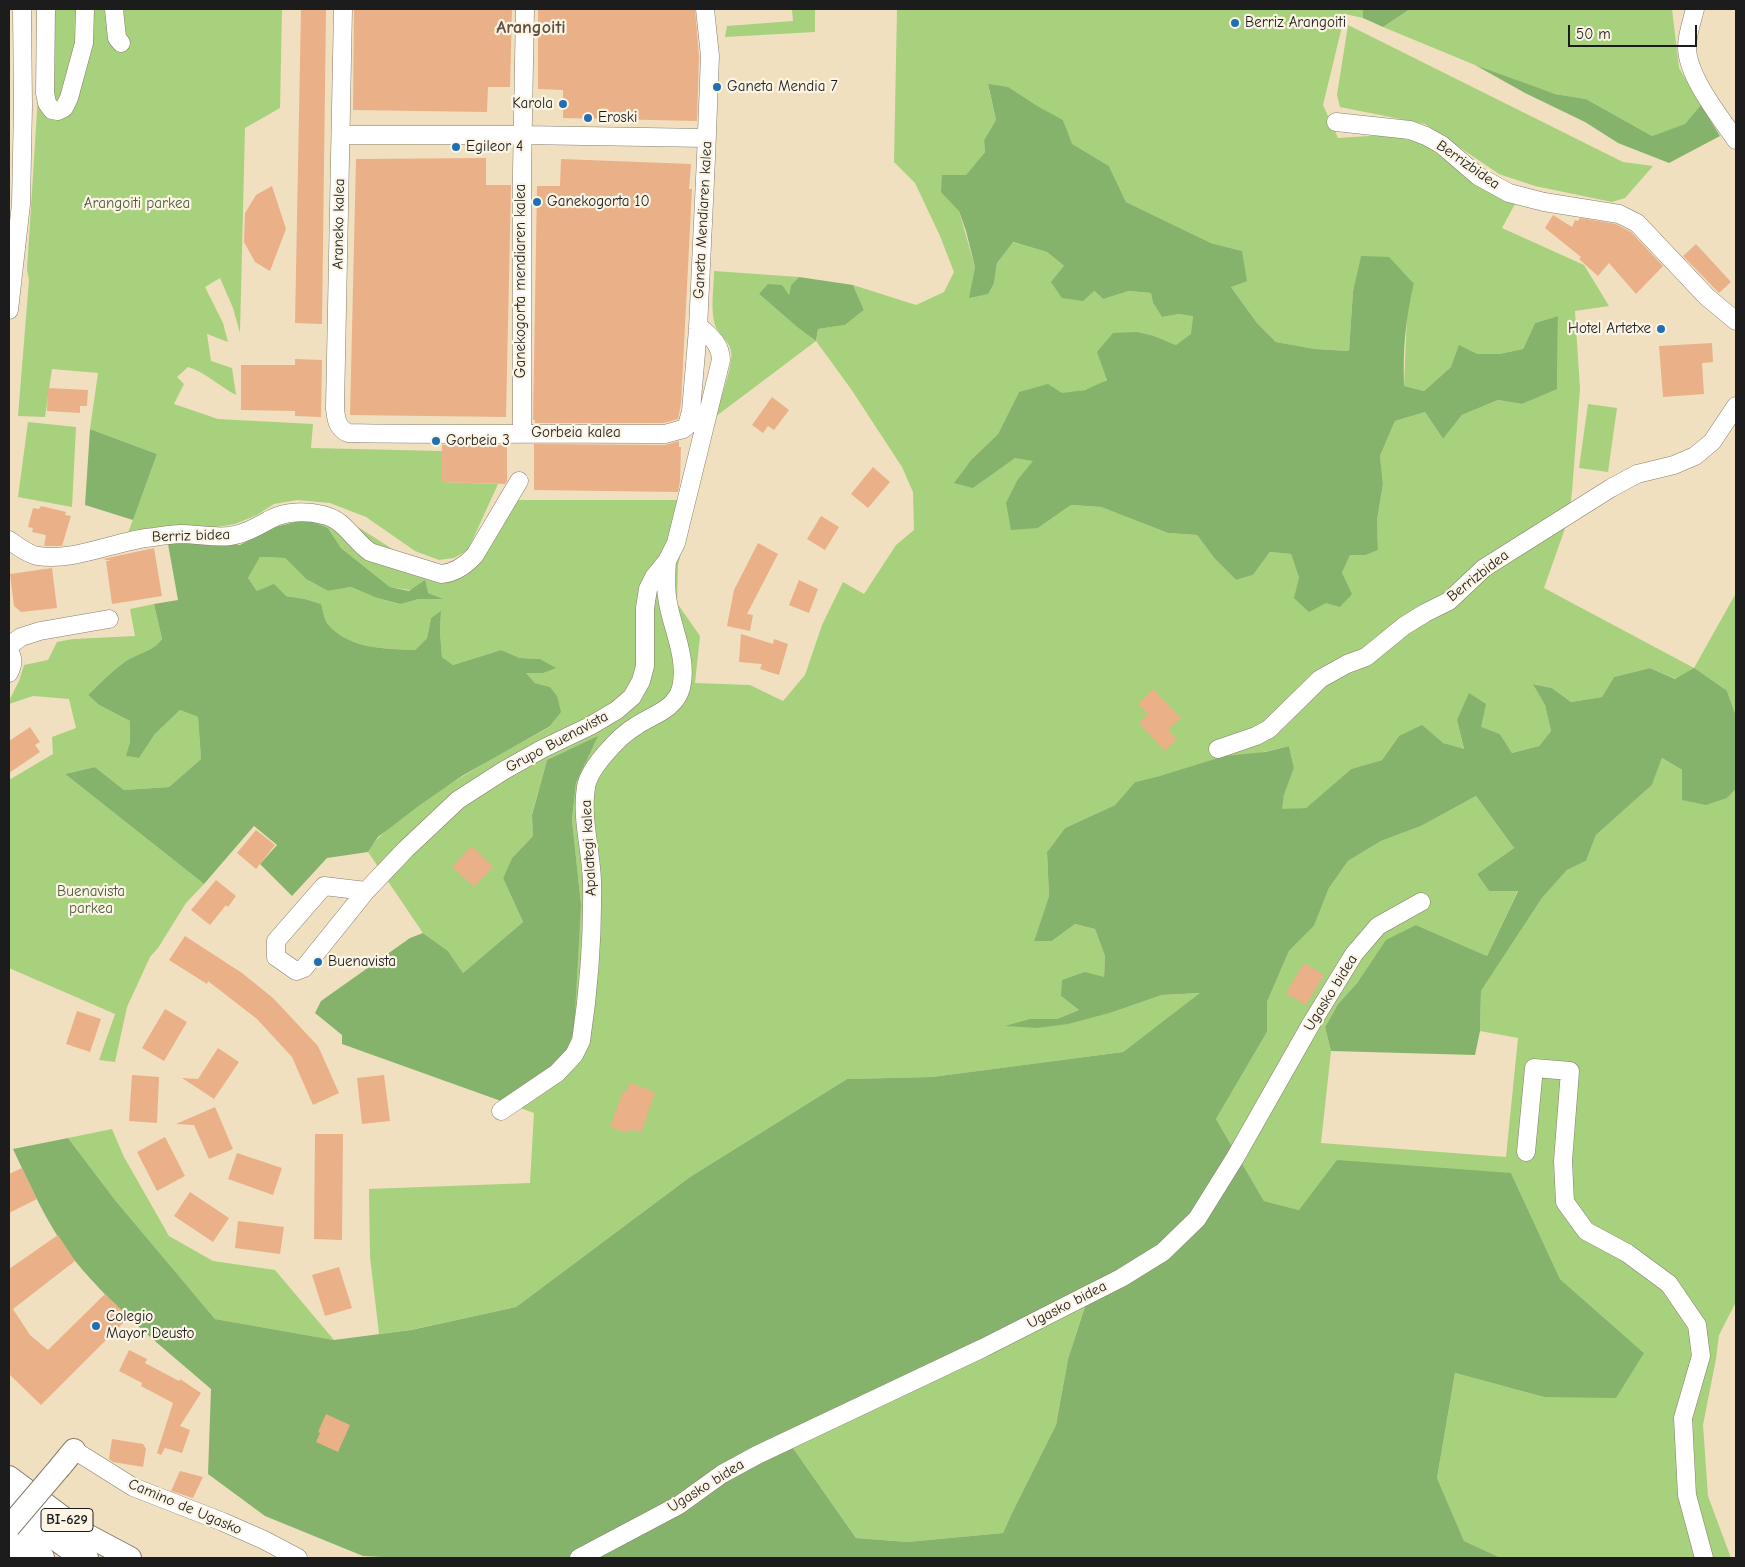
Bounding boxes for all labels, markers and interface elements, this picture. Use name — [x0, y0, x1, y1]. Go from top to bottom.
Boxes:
place label: Berriz Arangoiti — [1245, 14, 1346, 32]
scale bar — [1570, 15, 1699, 47]
district label: Arangoiti — [496, 17, 566, 39]
marker: Berriz Arangoiti — [1229, 17, 1241, 29]
text: 50 m — [1576, 25, 1611, 43]
place label: Ganeta Mendia 7 — [727, 78, 837, 96]
marker: Ganeta Mendia 7 — [711, 81, 723, 93]
place label: Karola — [512, 95, 553, 113]
marker: Karola — [557, 98, 569, 110]
place label: Eroski — [598, 109, 637, 127]
marker: Eroski — [582, 112, 594, 124]
street label: Berrizbidea — [1433, 137, 1503, 193]
place label: Egileor 4 — [466, 138, 523, 156]
marker: Egileor 4 — [450, 141, 462, 153]
street label: Ganeta Mendiaren kalea — [690, 141, 716, 299]
street label: Araneko kalea — [329, 178, 349, 270]
street label: Ganekogorta mendiaren kalea — [512, 184, 530, 378]
place label: Ganekogorta 10 — [547, 193, 650, 211]
park label: Arangoiti parkea — [84, 195, 190, 213]
marker: Ganekogorta 10 — [531, 196, 543, 208]
place label: Hotel Artetxe — [1568, 320, 1651, 338]
marker: Hotel Artetxe — [1655, 323, 1667, 335]
street label: Gorbeia kalea — [531, 424, 621, 442]
place label: Gorbeia 3 — [446, 432, 510, 450]
marker: Gorbeia 3 — [430, 435, 442, 447]
street label: Berriz bidea — [152, 526, 230, 546]
street label: Berrizbidea — [1444, 546, 1512, 606]
street label: Grupo Buenavista — [503, 707, 611, 777]
street label: Apalategi kalea — [577, 799, 601, 897]
park label: Buenavista parkea — [57, 883, 125, 918]
street label: Ugasko bidea — [1300, 951, 1362, 1035]
place label: Buenavista — [328, 953, 396, 971]
marker: Buenavista — [312, 956, 324, 968]
street label: Ugasko bidea — [1024, 1277, 1110, 1333]
place label: Colegio Mayor Deusto — [106, 1308, 194, 1343]
marker: Colegio Mayor Deusto — [90, 1320, 102, 1332]
street label: Ugasko bidea — [664, 1455, 748, 1517]
street label: Camino de Ugasko — [125, 1475, 245, 1539]
road number: BI-629 — [41, 1508, 93, 1532]

